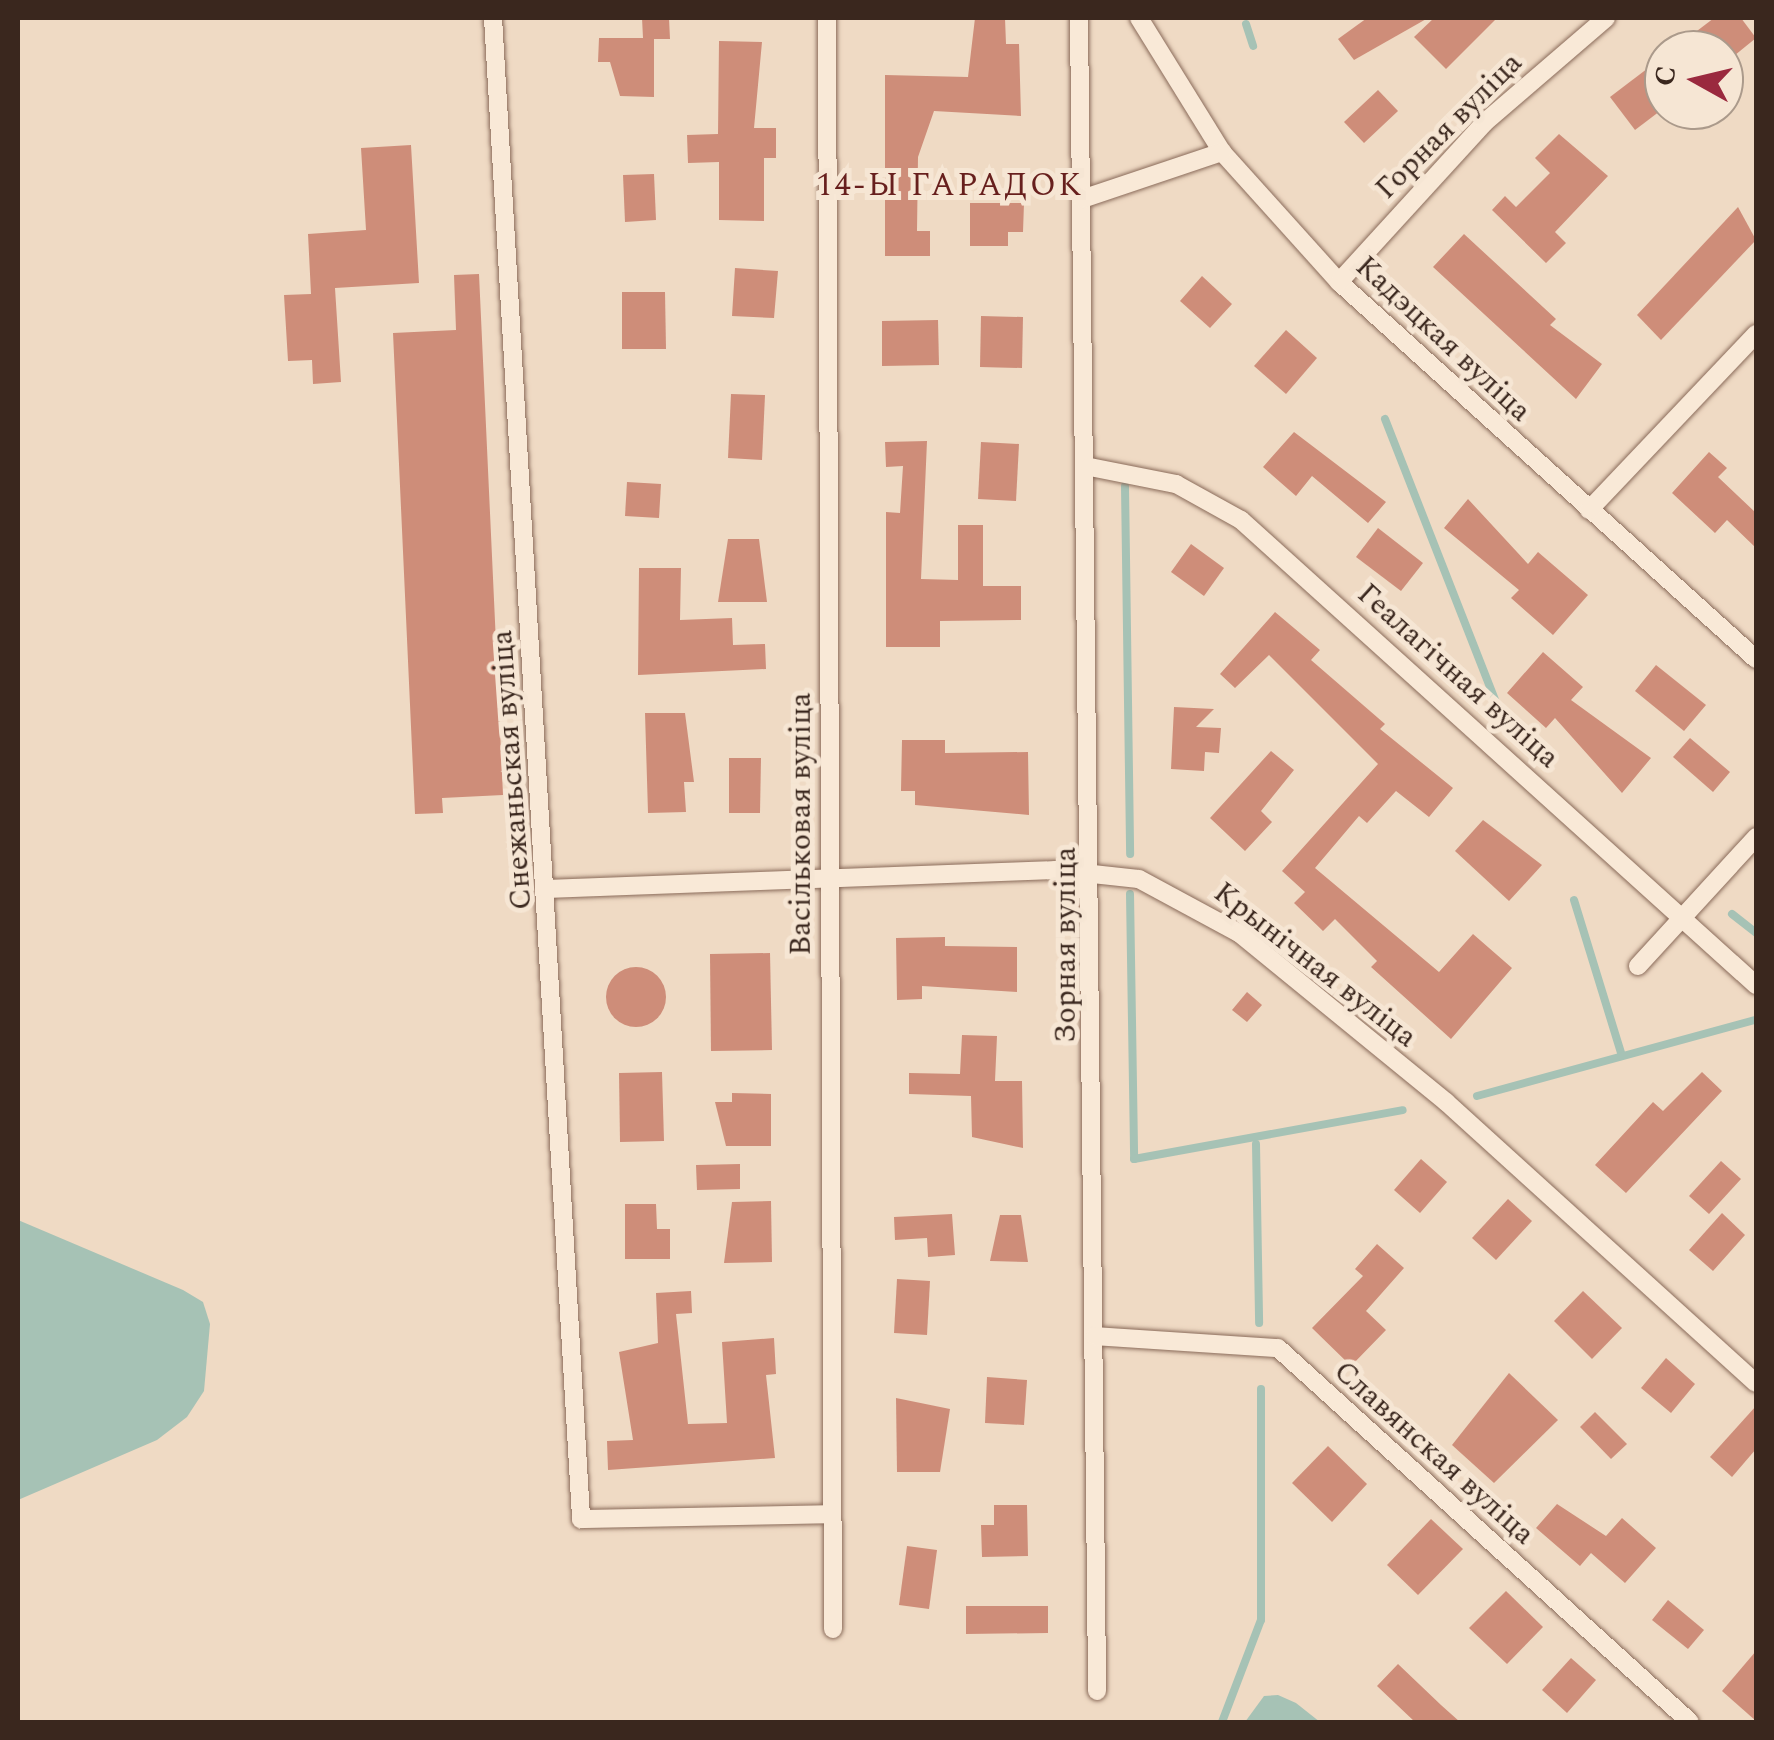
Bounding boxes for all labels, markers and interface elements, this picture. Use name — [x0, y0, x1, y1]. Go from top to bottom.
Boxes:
north arrow — [1644, 30, 1744, 130]
street label: Горная вуліца — [1368, 45, 1530, 207]
text: С — [1643, 63, 1688, 89]
district label: 14-Ы ГАРАДОК — [816, 167, 1084, 205]
street label: Кадэцкая вуліца — [1348, 249, 1538, 429]
street label: Геалагічная вуліца — [1350, 576, 1566, 776]
street label: Снежаньская вуліца — [484, 629, 540, 911]
street label: Васільковая вуліца — [783, 692, 819, 956]
street label: Зорная вуліца — [1048, 847, 1084, 1043]
street label: Крынічная вуліца — [1206, 875, 1424, 1055]
street label: Славянская вуліца — [1326, 1354, 1542, 1552]

